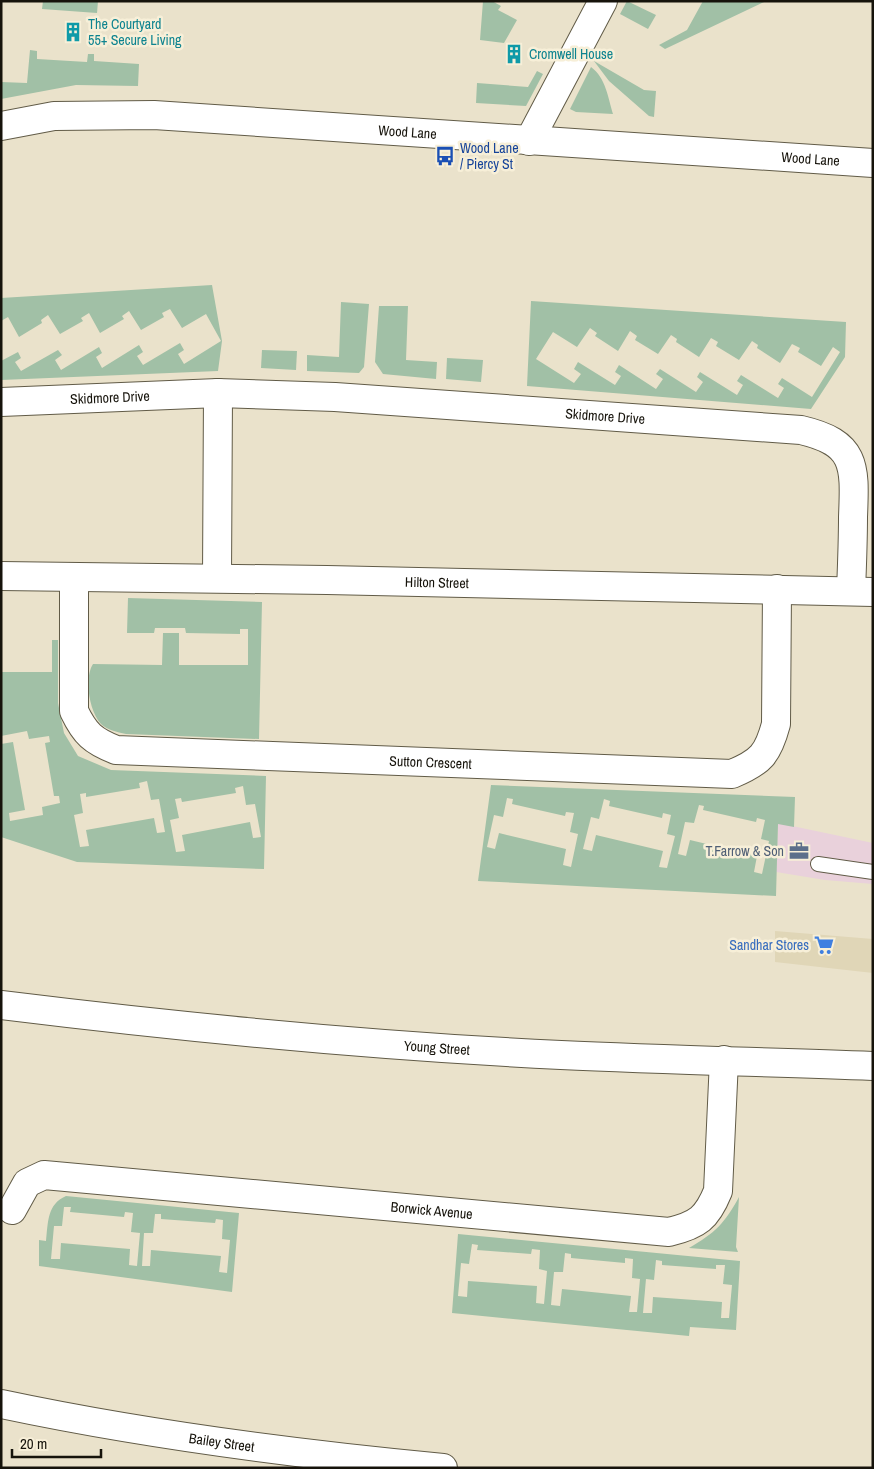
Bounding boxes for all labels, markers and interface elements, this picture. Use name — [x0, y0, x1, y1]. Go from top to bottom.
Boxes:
place label: The Courtyard 55+ Secure Living — [88, 15, 182, 49]
building icon: The Courtyard 55+ Secure Living — [62, 21, 84, 43]
building icon: Cromwell House — [503, 43, 525, 65]
place label: Cromwell House — [529, 45, 613, 63]
street label: Wood Lane — [378, 121, 437, 143]
place label: Wood Lane / Piercy St — [460, 139, 519, 173]
bus stop icon: Wood Lane / Piercy St — [434, 145, 456, 167]
street label: Wood Lane — [781, 148, 840, 170]
street label: Skidmore Drive — [70, 387, 150, 408]
street label: Skidmore Drive — [565, 404, 646, 428]
street label: Hilton Street — [405, 573, 469, 592]
street label: Sutton Crescent — [389, 752, 472, 773]
office icon: T.Farrow & Son — [788, 840, 810, 862]
place label: T.Farrow & Son — [705, 842, 784, 860]
supermarket icon: Sandhar Stores — [813, 934, 835, 956]
place label: Sandhar Stores — [729, 936, 809, 954]
street label: Young Street — [403, 1036, 470, 1059]
street label: Borwick Avenue — [390, 1198, 473, 1223]
scale bar — [12, 1426, 101, 1458]
street label: Bailey Street — [188, 1429, 255, 1456]
text: 20 m — [20, 1433, 47, 1454]

